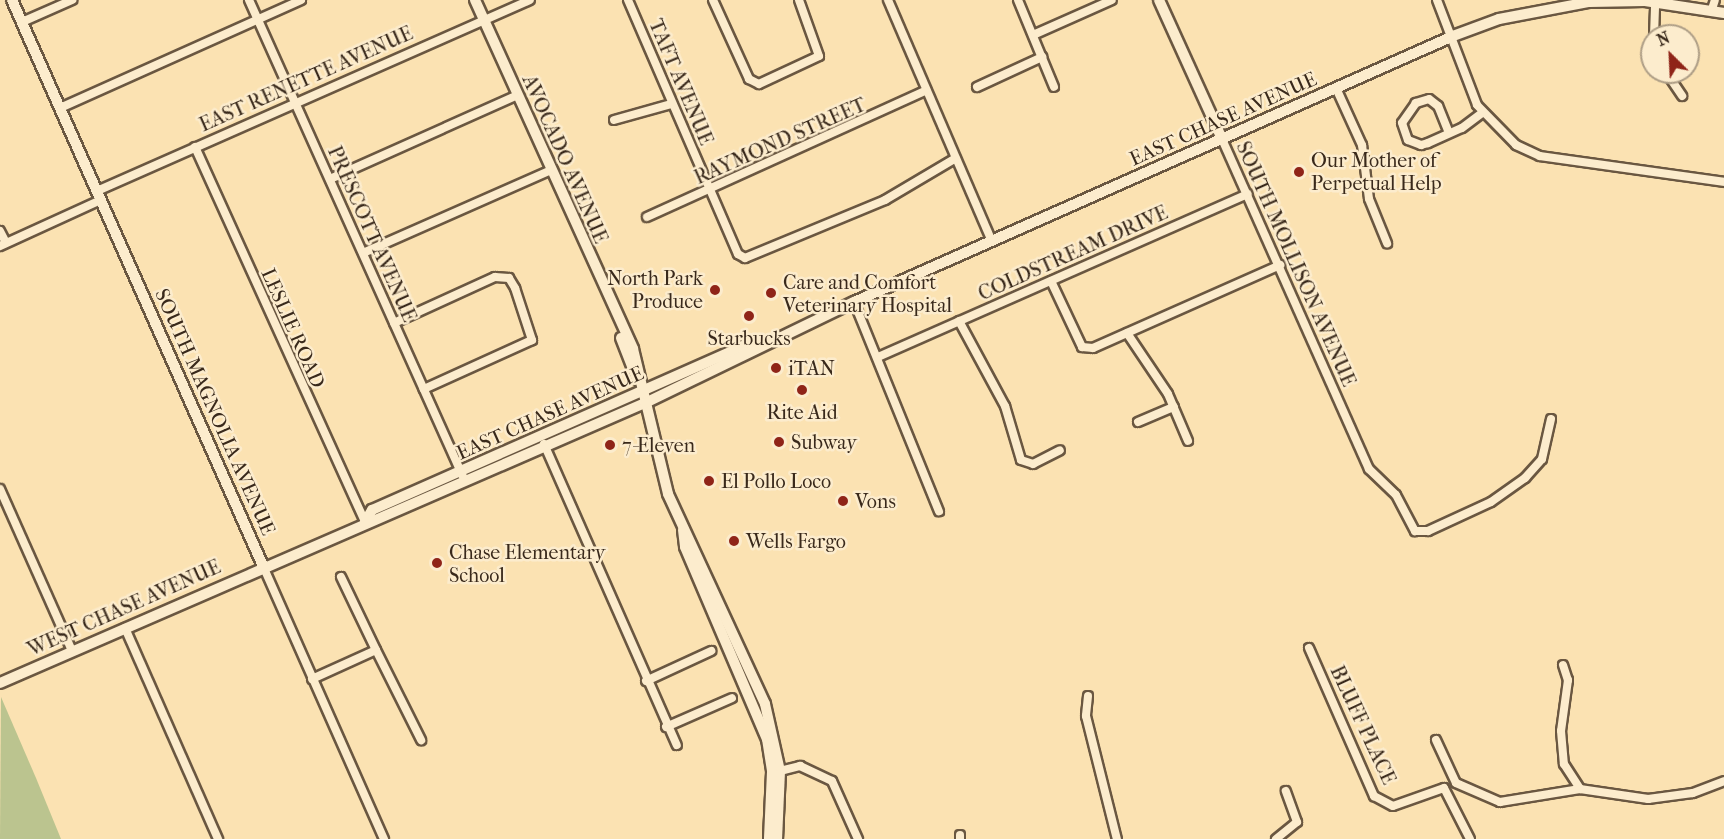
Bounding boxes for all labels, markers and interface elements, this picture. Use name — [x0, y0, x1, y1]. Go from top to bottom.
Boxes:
street label: TAFT AVENUE — [644, 15, 718, 149]
street label: EAST RENETTE AVENUE — [196, 21, 416, 137]
north arrow — [1640, 24, 1700, 84]
text: N — [1654, 28, 1673, 50]
street label: EAST CHASE AVENUE — [1126, 67, 1320, 171]
street label: AVOCADO AVENUE — [517, 71, 613, 247]
street label: RAYMOND STREET — [691, 92, 869, 190]
street label: SOUTH MOLLISON AVENUE — [1231, 138, 1361, 390]
street label: PRESCOTT AVENUE — [322, 142, 422, 326]
place label: Our Mother of Perpetual Help — [1311, 148, 1442, 195]
marker: Our Mother of Perpetual Help — [1292, 165, 1306, 179]
street label: COLDSTREAM DRIVE — [974, 200, 1172, 306]
street label: LESLIE ROAD — [256, 264, 330, 392]
place label: North Park Produce — [607, 266, 703, 313]
place label: Care and Comfort Veterinary Hospital — [783, 270, 952, 317]
marker: North Park Produce — [708, 283, 722, 297]
street label: SOUTH MAGNOLIA AVENUE — [150, 285, 280, 539]
marker: Care and Comfort Veterinary Hospital — [764, 286, 778, 300]
marker: Starbucks — [742, 309, 756, 323]
place label: Starbucks — [707, 326, 791, 350]
place label: iTAN — [788, 356, 835, 380]
street label: EAST CHASE AVENUE — [453, 361, 647, 465]
marker: iTAN — [769, 361, 783, 375]
marker: Rite Aid — [795, 383, 809, 397]
place label: Rite Aid — [766, 400, 838, 424]
place label: Subway — [791, 430, 857, 454]
place label: 7-Eleven — [622, 433, 695, 457]
marker: Subway — [772, 435, 786, 449]
marker: 7-Eleven — [603, 438, 617, 452]
place label: El Pollo Loco — [721, 469, 831, 493]
marker: El Pollo Loco — [702, 474, 716, 488]
place label: Vons — [855, 489, 896, 513]
marker: Vons — [836, 494, 850, 508]
place label: Wells Fargo — [746, 529, 846, 553]
marker: Wells Fargo — [727, 534, 741, 548]
place label: Chase Elementary School — [449, 540, 605, 587]
street label: WEST CHASE AVENUE — [24, 555, 224, 661]
marker: Chase Elementary School — [430, 556, 444, 570]
street label: BLUFF PLACE — [1325, 662, 1401, 788]

